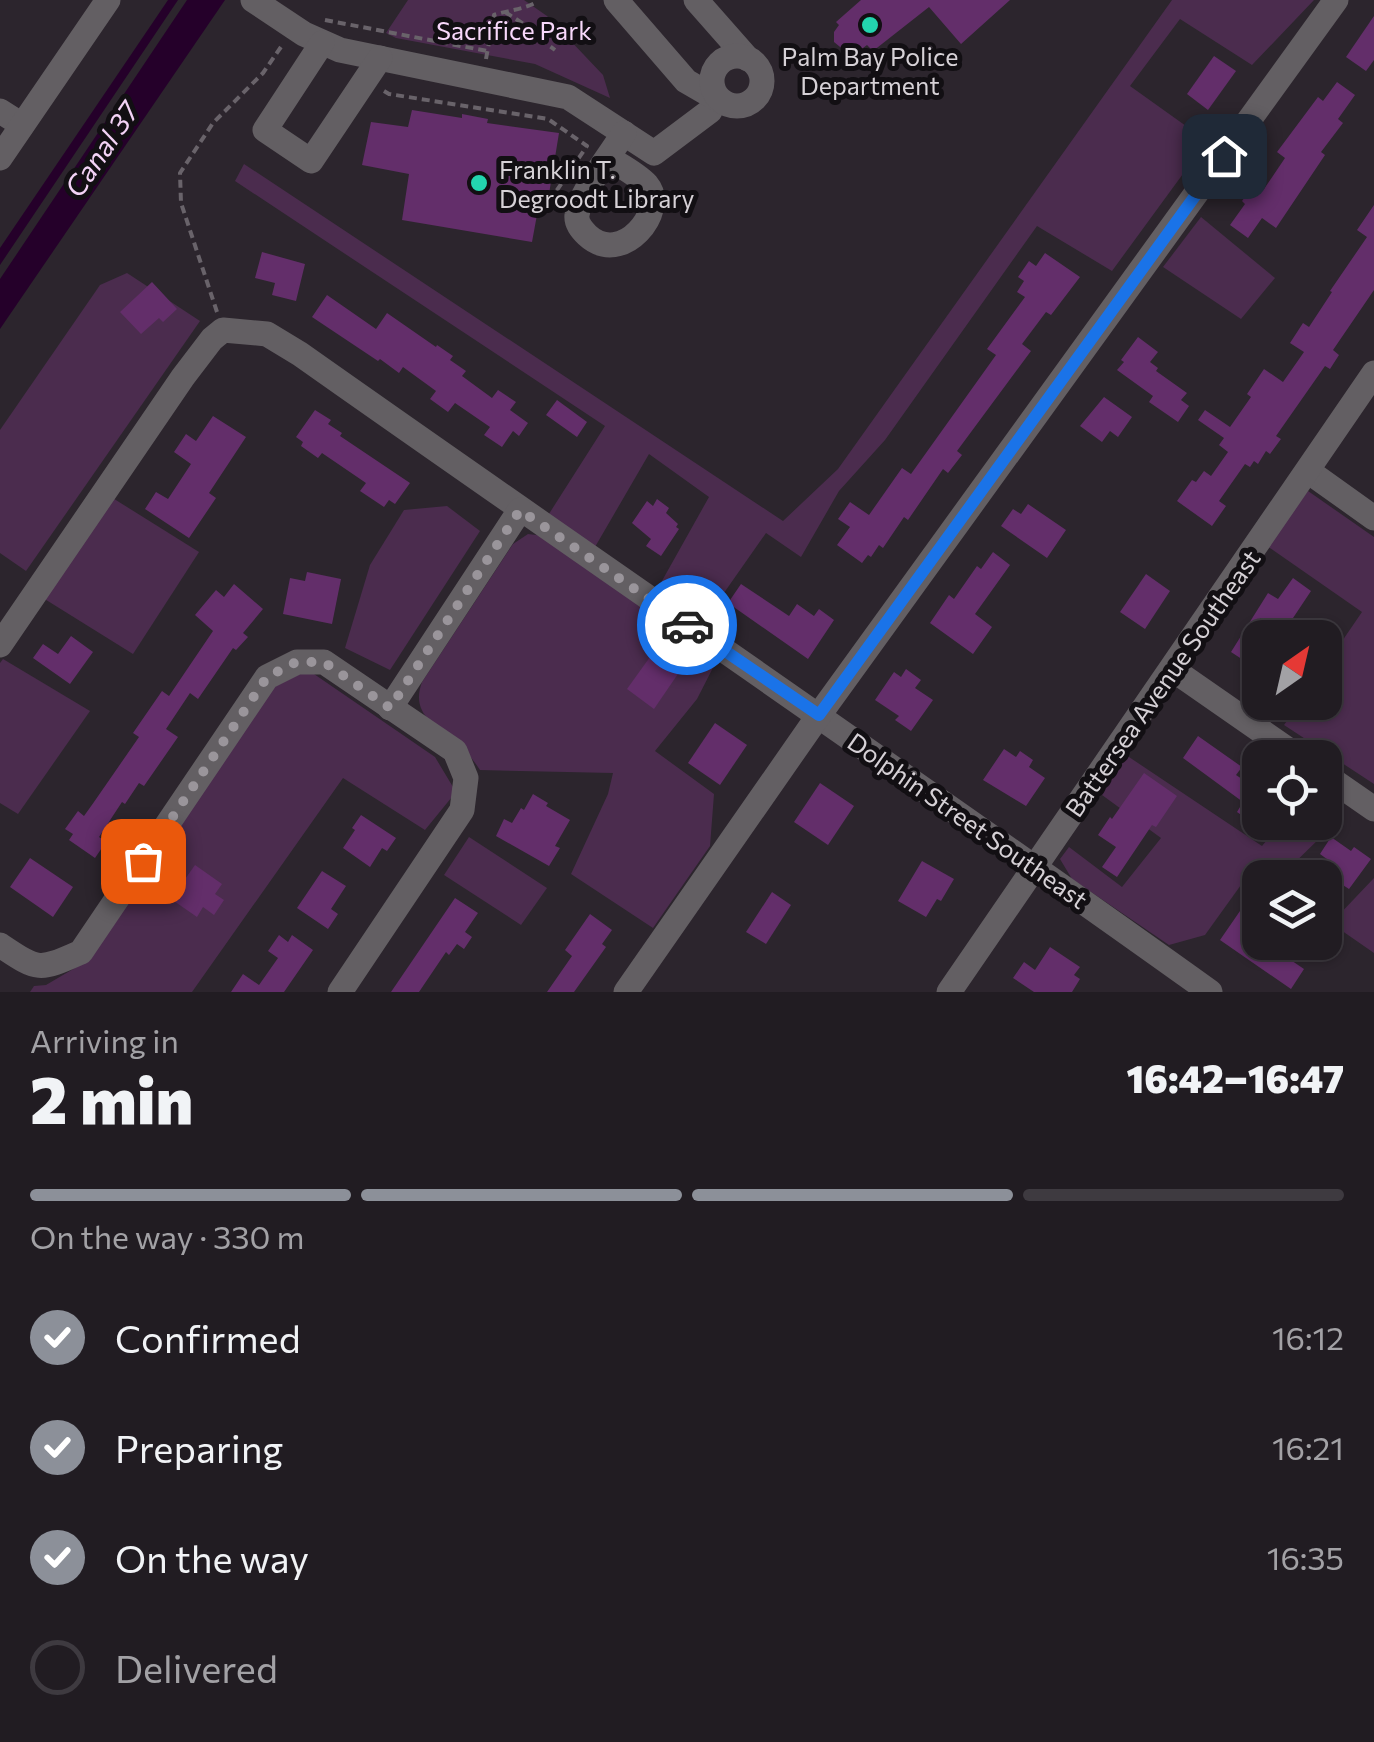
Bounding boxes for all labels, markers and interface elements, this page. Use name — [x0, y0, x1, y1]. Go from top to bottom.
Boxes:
marker: Palm Bay Police Department — [859, 14, 881, 36]
park label: Sacrifice Park — [436, 15, 592, 45]
place label: Palm Bay Police Department — [782, 41, 958, 100]
water label: Canal 37 — [57, 93, 146, 203]
pin — [1182, 114, 1267, 199]
icon: home — [1197, 129, 1252, 184]
place label: Franklin T. Degroodt Library — [499, 154, 694, 213]
marker: Franklin T. Degroodt Library — [468, 172, 490, 194]
street label: Battersea Avenue Southeast — [1058, 544, 1266, 822]
courier — [637, 575, 737, 675]
icon: car — [660, 598, 715, 653]
north arrow — [1242, 620, 1342, 720]
map controls — [1242, 620, 1342, 960]
street label: Dolphin Street Southeast — [842, 726, 1094, 914]
button: locate — [1242, 740, 1342, 840]
pin — [101, 819, 186, 904]
icon: bag — [116, 834, 171, 889]
button: layers — [1242, 860, 1342, 960]
text: Arriving in — [30, 1020, 179, 1060]
text: 16:42–16:47 — [1127, 1054, 1344, 1101]
text: 2 min — [30, 1058, 193, 1137]
text: On the way · 330 m — [30, 1216, 304, 1256]
icon: check — [30, 1310, 85, 1365]
text: Confirmed — [115, 1314, 301, 1361]
text: 16:12 — [1272, 1317, 1344, 1357]
icon: check — [30, 1420, 85, 1475]
text: Preparing — [115, 1424, 283, 1471]
text: 16:21 — [1272, 1427, 1344, 1467]
icon: check — [30, 1530, 85, 1585]
text: On the way — [115, 1534, 309, 1581]
text: 16:35 — [1267, 1537, 1344, 1577]
text: Delivered — [115, 1644, 278, 1691]

